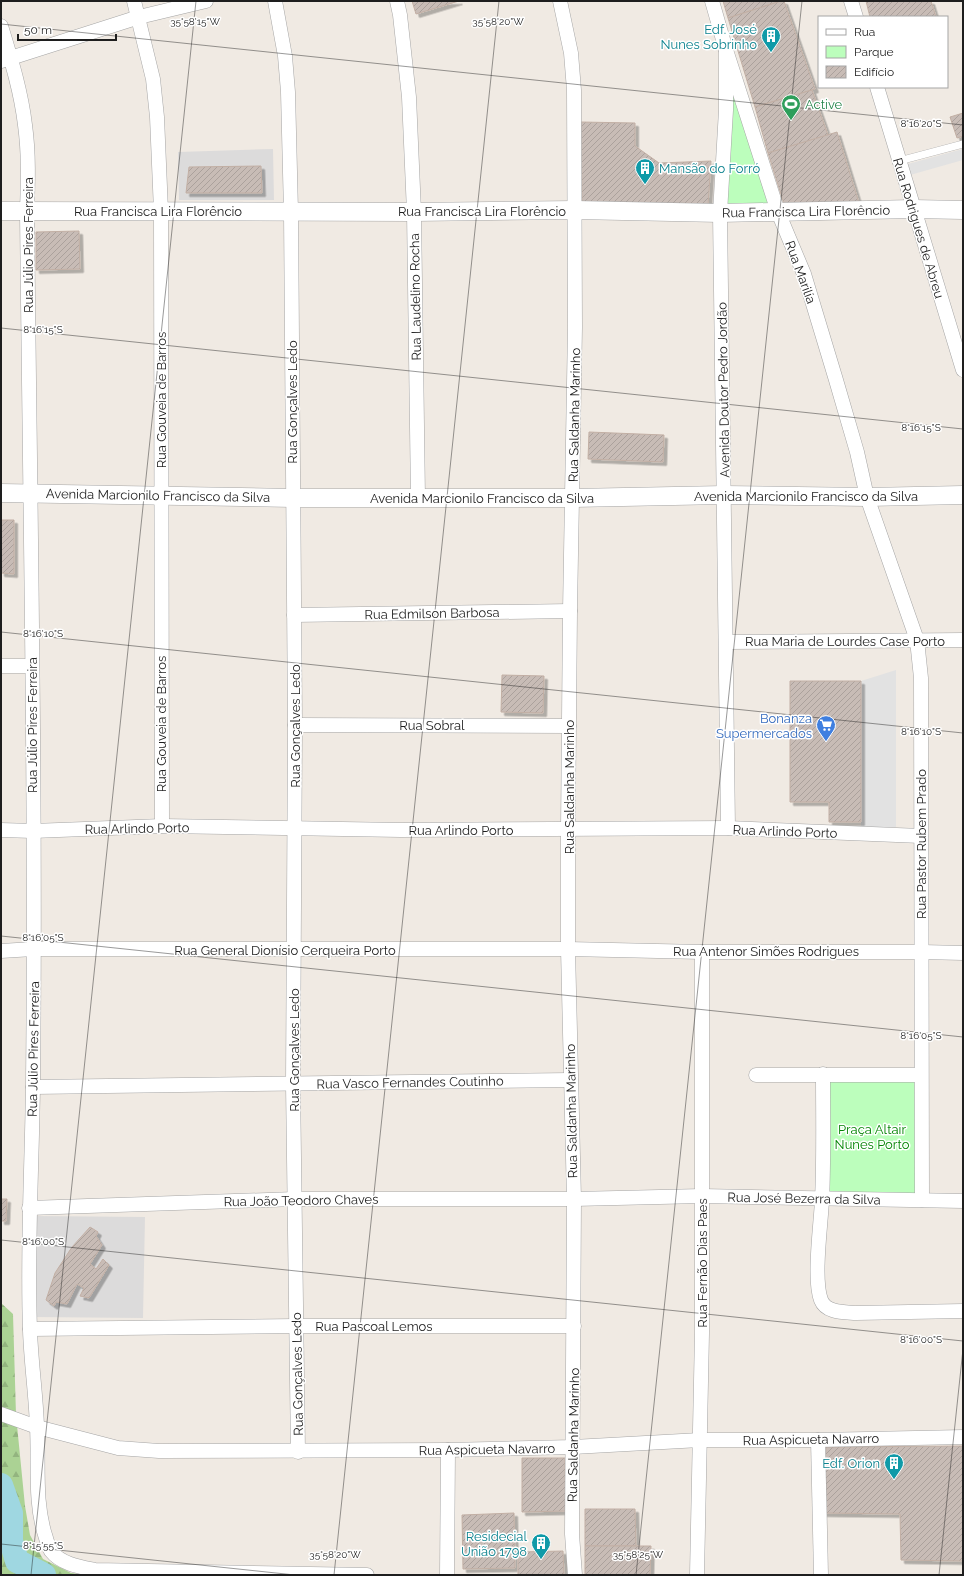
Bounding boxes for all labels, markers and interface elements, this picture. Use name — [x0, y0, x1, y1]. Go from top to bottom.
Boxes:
scale bar — [18, 16, 116, 42]
text: 35°58'15"W — [170, 16, 220, 27]
text: 35°58'20"W — [472, 16, 524, 27]
legend — [818, 16, 948, 88]
place label: Edf. José Nunes Sobrinho — [661, 22, 757, 52]
text: 50 m — [24, 23, 52, 37]
building icon: Edf. José Nunes Sobrinho — [760, 25, 782, 53]
text: Rua — [854, 25, 875, 39]
text: Parque — [854, 45, 894, 59]
text: Edifício — [854, 65, 894, 79]
sports icon: Active — [780, 93, 802, 121]
place label: Active — [805, 97, 843, 112]
text: 8°16'20"S — [900, 118, 942, 129]
street label: Rua Rodrigues de Abreu — [890, 156, 947, 300]
building icon: Mansão do Forró — [634, 157, 656, 185]
place label: Mansão do Forró — [659, 161, 760, 176]
street label: Rua Júlio Pires Ferreira — [21, 177, 36, 313]
street label: Rua Francisca Lira Florêncio — [722, 203, 890, 220]
street label: Rua Francisca Lira Florêncio — [74, 204, 242, 219]
street label: Rua Francisca Lira Florêncio — [398, 204, 566, 219]
street label: Rua Laudelino Rocha — [407, 233, 424, 361]
street label: Rua Marilía — [782, 239, 819, 306]
street label: Avenida Doutor Pedro Jordão — [714, 302, 733, 478]
text: 8°16'15"S — [23, 324, 63, 335]
street label: Rua Gouveia de Barros — [154, 332, 169, 468]
street label: Rua Gonçalves Ledo — [285, 340, 300, 464]
street label: Rua Saldanha Marinho — [566, 347, 583, 482]
text: 8°16'15"S — [901, 422, 941, 433]
street label: Avenida Marcionilo Francisco da Silva — [46, 486, 270, 505]
street label: Avenida Marcionilo Francisco da Silva — [694, 489, 918, 504]
street label: Avenida Marcionilo Francisco da Silva — [370, 491, 594, 506]
street label: Rua Edmilson Barbosa — [364, 605, 500, 622]
text: 8°16'10"S — [23, 628, 63, 639]
street label: Rua Maria de Lourdes Case Porto — [745, 634, 945, 649]
street label: Rua Gouveia de Barros — [154, 656, 169, 792]
street label: Rua Júlio Pires Ferreira — [25, 657, 40, 793]
street label: Rua Gonçalves Ledo — [288, 664, 303, 788]
place label: Bonanza Supermercados — [716, 711, 812, 741]
supermarket icon: Bonanza Supermercados — [815, 714, 837, 742]
street label: Rua Sobral — [399, 718, 465, 733]
street label: Rua Saldanha Marinho — [562, 720, 577, 854]
text: 8°16'10"S — [901, 726, 941, 737]
street label: Rua Pastor Rubem Prado — [914, 769, 929, 919]
street label: Rua Arlindo Porto — [84, 820, 190, 837]
street label: Rua Arlindo Porto — [732, 822, 838, 841]
street label: Rua Arlindo Porto — [409, 823, 514, 838]
text: 8°16'05"S — [22, 932, 64, 943]
street label: Rua General Dionísio Cerqueira Porto — [174, 943, 396, 958]
street label: Rua Antenor Simões Rodrigues — [673, 944, 859, 959]
street label: Rua Júlio Pires Ferreira — [25, 981, 42, 1117]
street label: Rua Gonçalves Ledo — [287, 988, 302, 1112]
text: 8°16'05"S — [900, 1030, 942, 1041]
street label: Rua Saldanha Marinho — [563, 1043, 580, 1178]
street label: Rua Vasco Fernandes Coutinho — [316, 1073, 504, 1092]
park label: Praça Altair Nunes Porto — [835, 1122, 910, 1152]
street label: Rua José Bezerra da Silva — [727, 1190, 881, 1207]
street label: Rua João Teodoro Chaves — [223, 1192, 379, 1209]
street label: Rua Fernão Dias Paes — [695, 1198, 710, 1328]
text: 8°16'00"S — [22, 1236, 64, 1247]
street label: Rua Gonçalves Ledo — [289, 1312, 306, 1436]
street label: Rua Pascoal Lemos — [315, 1319, 433, 1334]
text: 8°16'00"S — [900, 1334, 942, 1345]
street label: Rua Saldanha Marinho — [565, 1367, 582, 1502]
street label: Rua Aspicueta Navarro — [743, 1431, 880, 1448]
street label: Rua Aspicueta Navarro — [419, 1441, 556, 1458]
building icon: Edf. Orion — [883, 1452, 905, 1480]
place label: Edf. Orion — [822, 1456, 880, 1471]
place label: Residecial União 1798 — [461, 1529, 527, 1559]
building icon: Residecial União 1798 — [530, 1532, 552, 1560]
text: 8°15'55"S — [23, 1540, 63, 1551]
text: 35°58'20"W — [309, 1549, 361, 1560]
text: 35°58'25"W — [613, 1549, 664, 1560]

